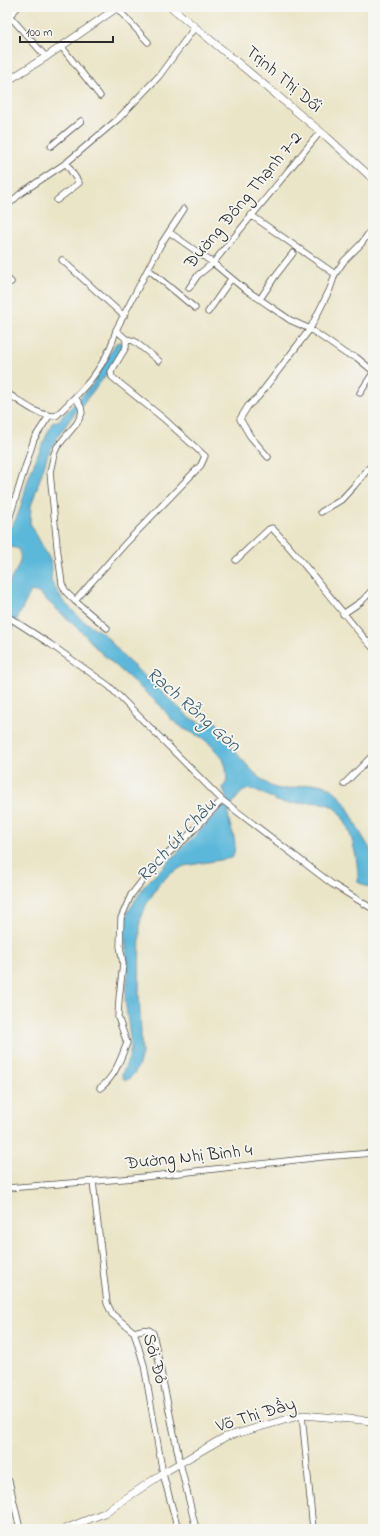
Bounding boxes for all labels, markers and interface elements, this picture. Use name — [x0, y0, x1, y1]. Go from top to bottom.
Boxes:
scale bar — [20, 18, 113, 44]
text: 100 m — [26, 24, 53, 42]
street label: Trịnh Thị Dối — [239, 40, 327, 120]
street label: Đường Đông Thạnh 7-2 — [178, 127, 310, 277]
water label: Rạch Rỗng Gòn — [139, 661, 247, 760]
water label: Rạch Út Châu — [131, 793, 223, 889]
street label: Đường Nhị Bình 4 — [123, 1138, 254, 1179]
street label: Sỏi Đỏ — [135, 1331, 173, 1387]
street label: Võ Thị Đầy — [212, 1392, 299, 1441]

